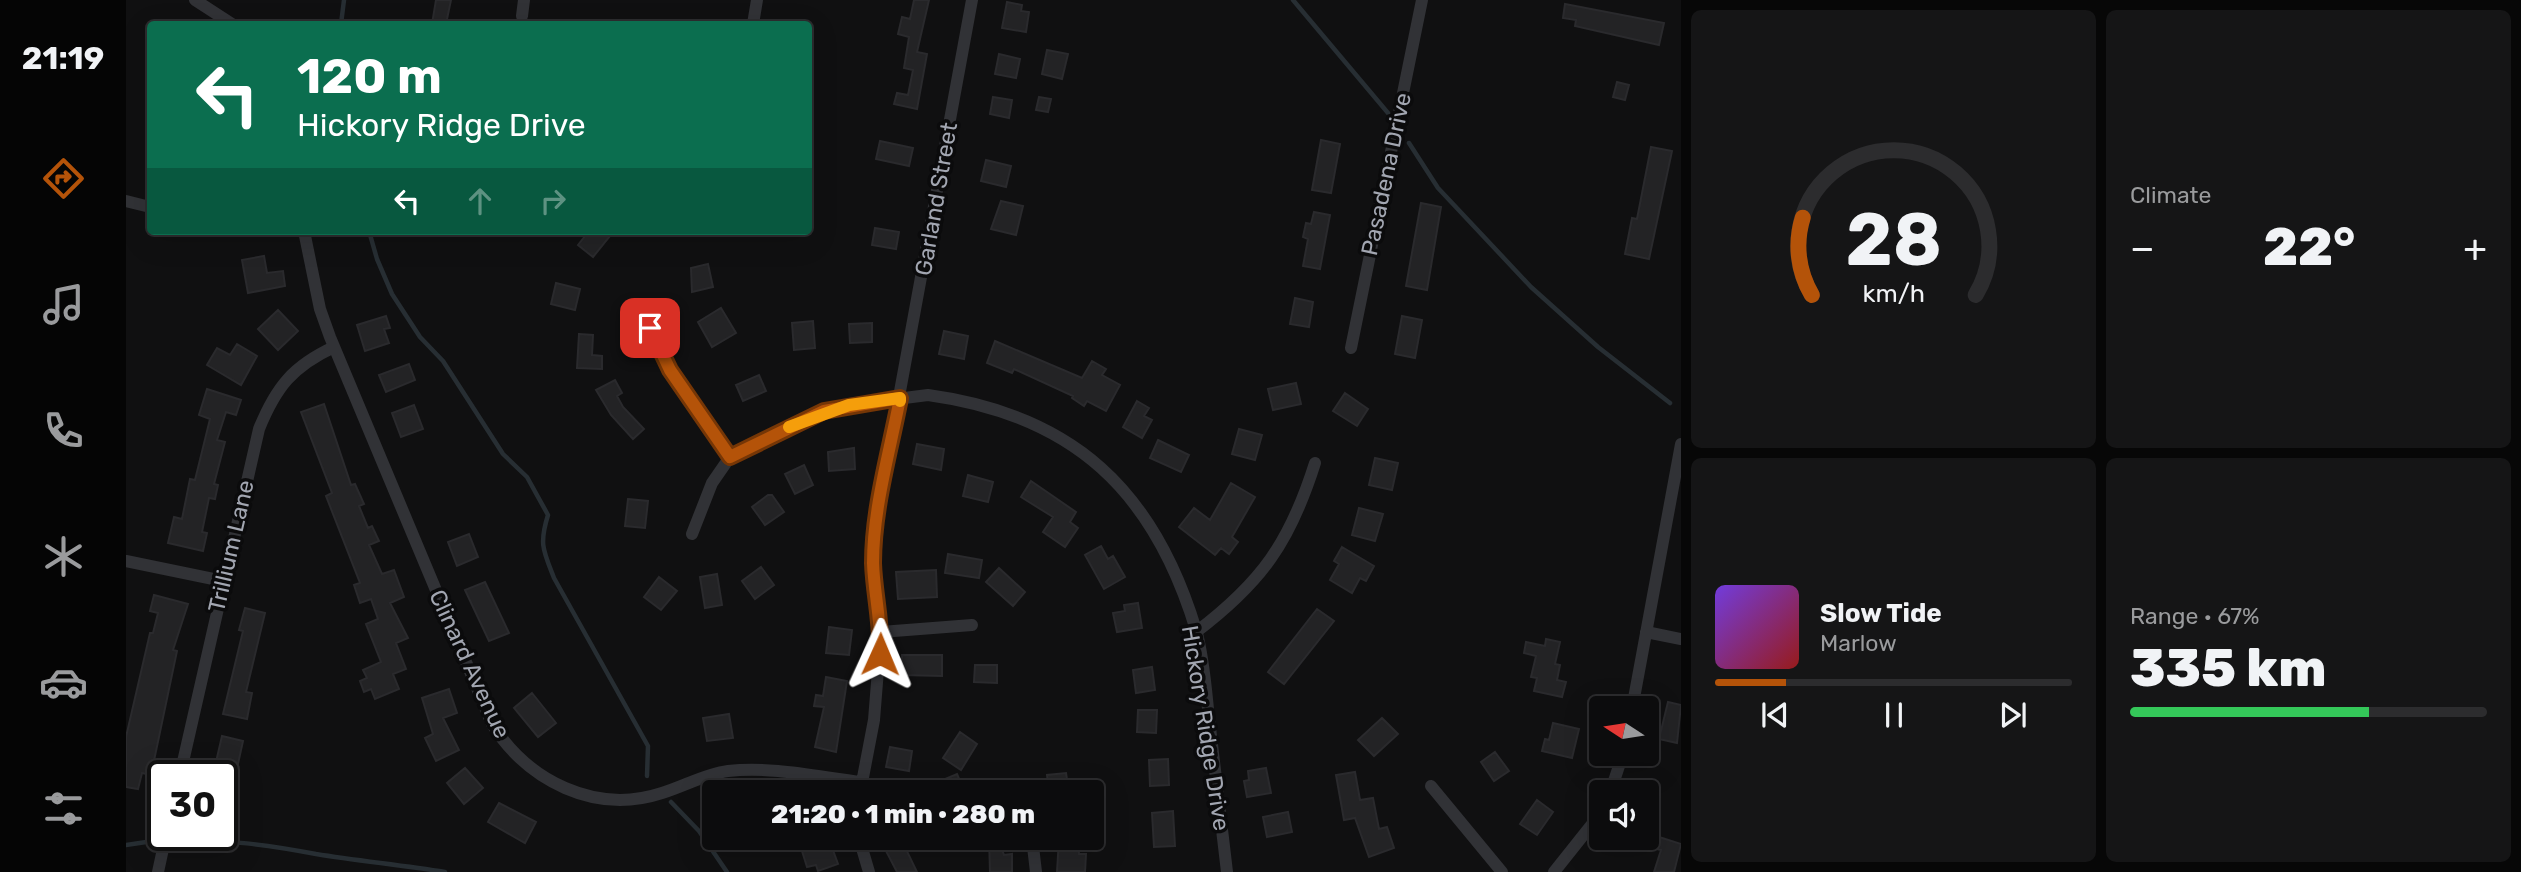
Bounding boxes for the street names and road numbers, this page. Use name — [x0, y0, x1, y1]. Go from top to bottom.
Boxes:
street label: Pasadena Drive — [1355, 90, 1417, 258]
street label: Garland Street — [909, 120, 963, 278]
street label: Trillium Lane — [202, 477, 260, 615]
street label: Clinard Avenue — [423, 585, 517, 743]
street label: Hickory Ridge Drive — [1176, 623, 1236, 833]

